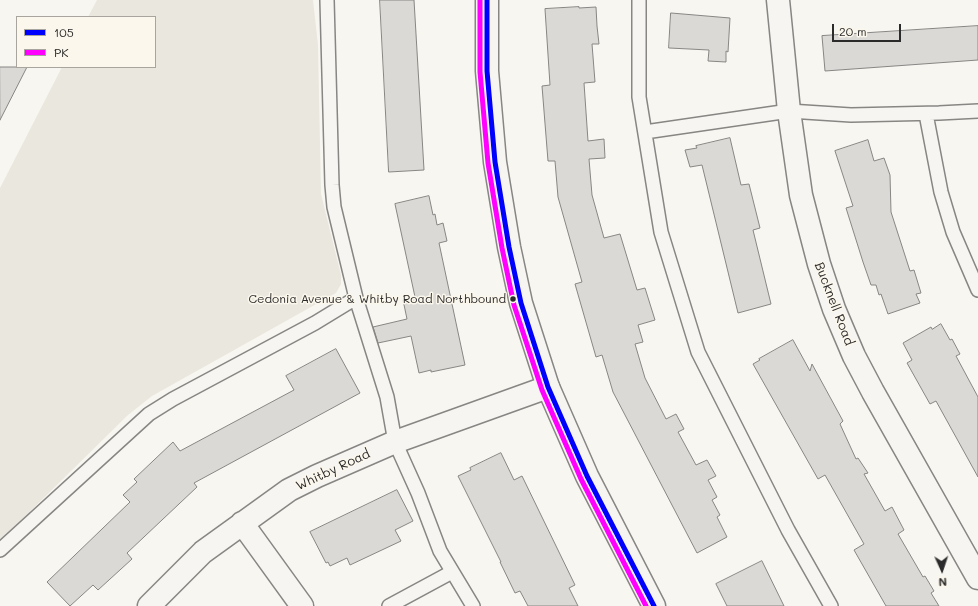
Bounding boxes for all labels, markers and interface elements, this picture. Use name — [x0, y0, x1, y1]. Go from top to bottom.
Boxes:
legend — [16, 16, 156, 68]
scale bar — [834, 16, 903, 42]
text: 20 m — [839, 23, 867, 39]
text: 105 — [54, 24, 74, 40]
text: PK — [54, 44, 69, 60]
street label: Bucknell Road — [811, 260, 857, 348]
place label: Cedonia Avenue & Whitby Road Northbound — [248, 292, 506, 306]
marker: Cedonia Avenue & Whitby Road Northbound — [508, 294, 518, 304]
street label: Whitby Road — [293, 446, 373, 494]
north arrow — [922, 550, 962, 590]
text: N — [938, 575, 947, 590]

